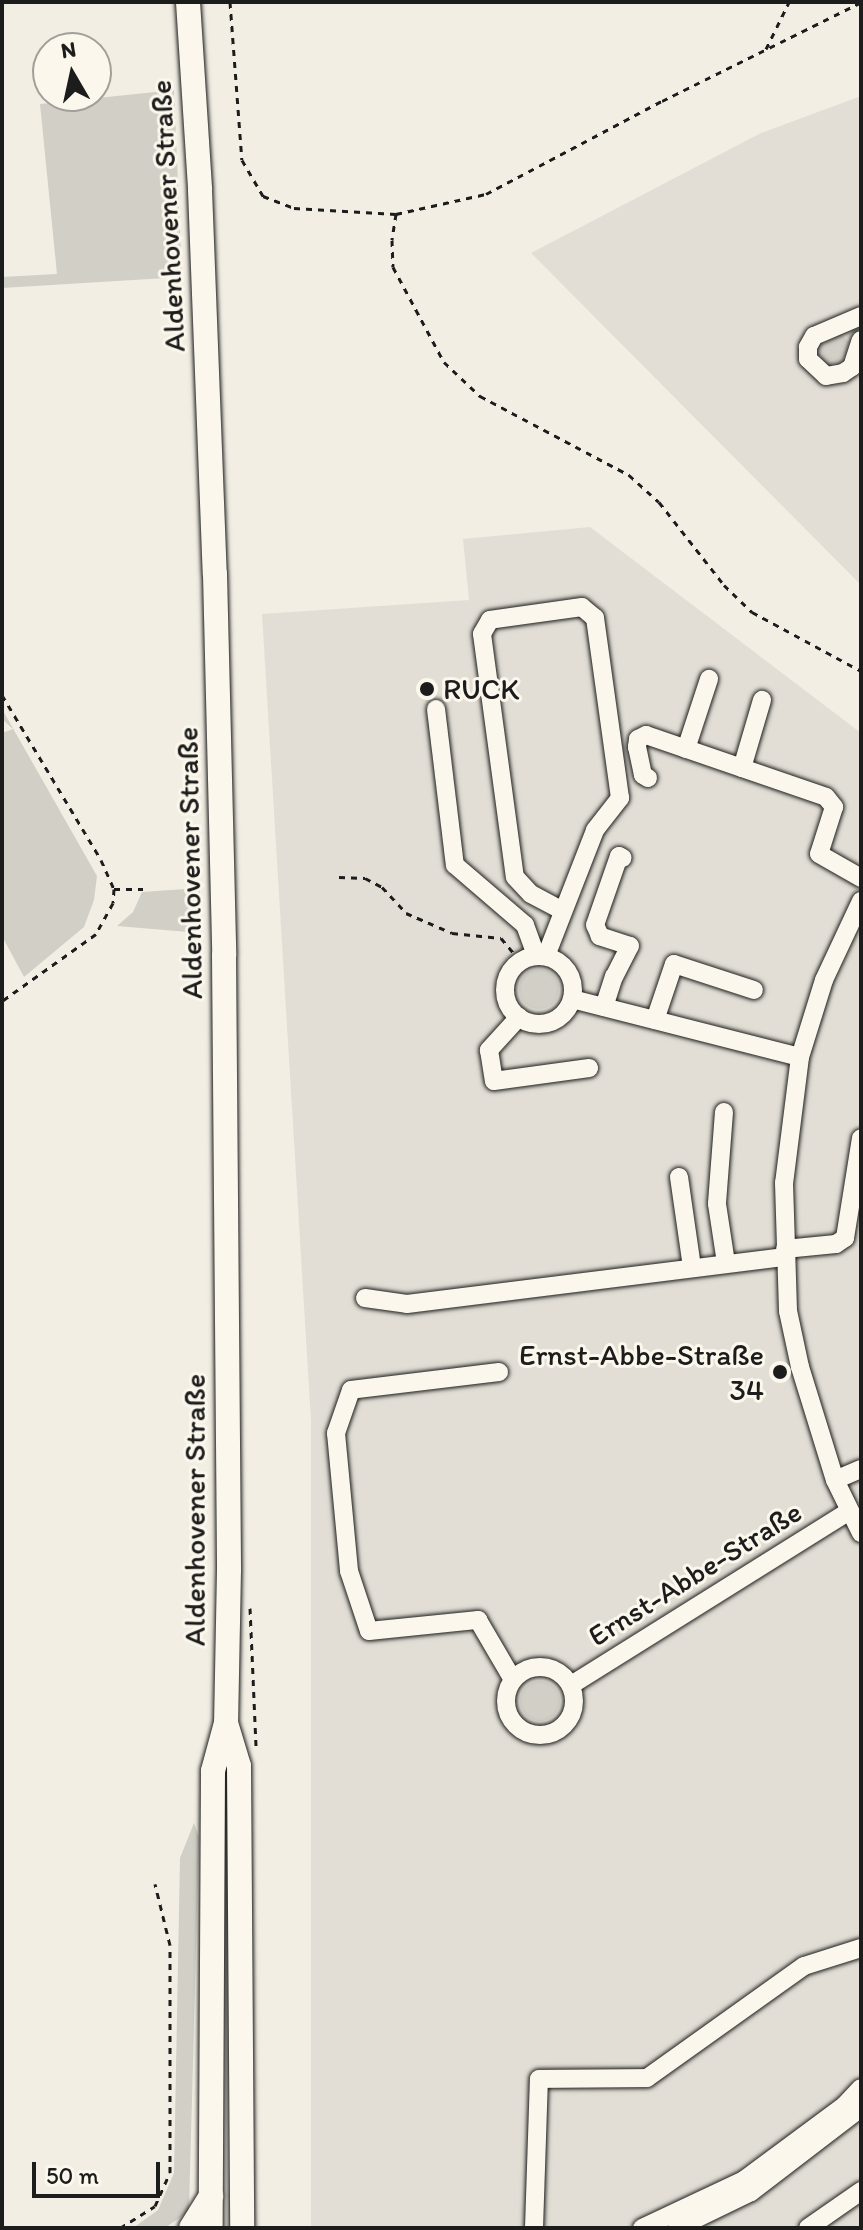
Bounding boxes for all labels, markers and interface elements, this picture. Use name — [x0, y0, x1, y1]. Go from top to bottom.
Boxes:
north arrow — [32, 32, 112, 112]
text: N — [59, 35, 78, 64]
street label: Aldenhovener Straße — [143, 79, 193, 353]
place label: RUCK — [443, 671, 519, 707]
marker: RUCK — [418, 680, 436, 698]
street label: Aldenhovener Straße — [170, 726, 210, 1000]
place label: Ernst-Abbe-Straße 34 — [519, 1337, 764, 1408]
marker: Ernst-Abbe-Straße 34 — [771, 1363, 789, 1381]
street label: Aldenhovener Straße — [177, 1374, 213, 1646]
street label: Ernst-Abbe-Straße — [582, 1494, 808, 1654]
scale bar — [36, 2146, 164, 2196]
text: 50 m — [46, 2161, 99, 2190]

